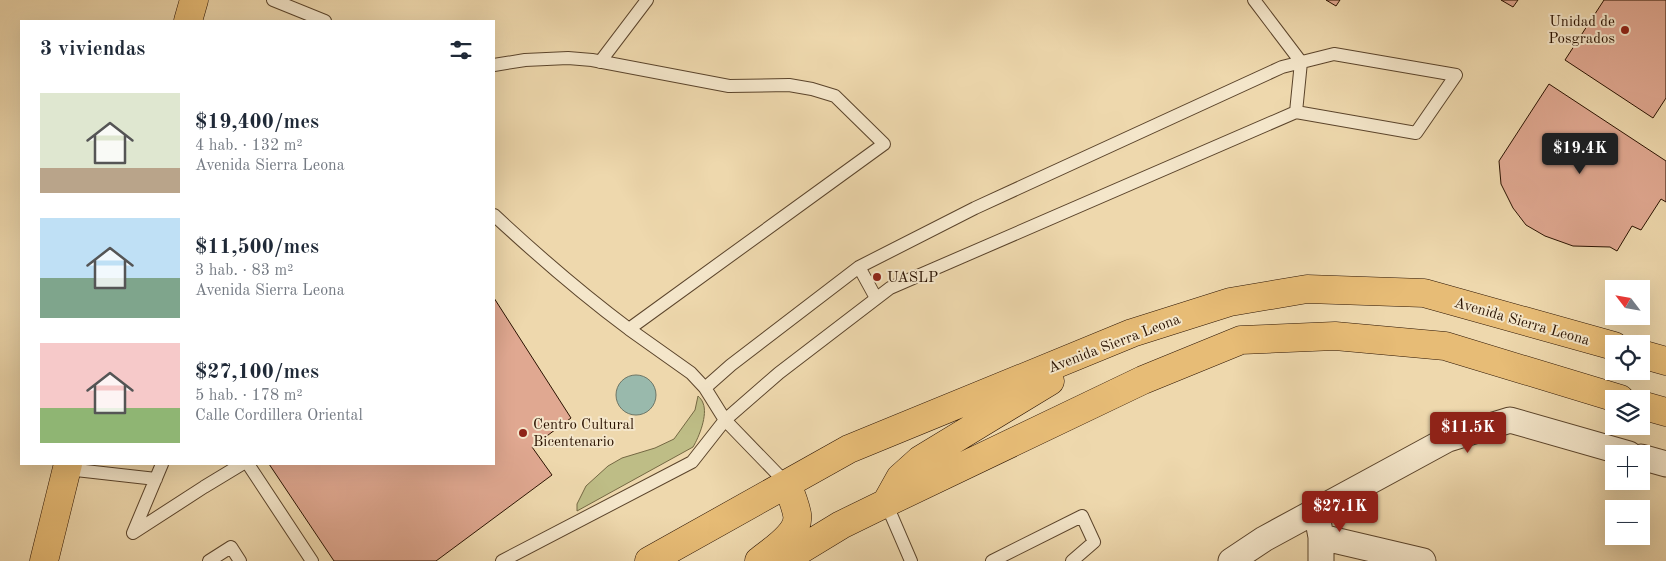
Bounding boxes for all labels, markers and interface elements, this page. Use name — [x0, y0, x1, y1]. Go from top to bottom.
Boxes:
place label: Unidad de Posgrados — [1548, 15, 1615, 47]
marker: Unidad de Posgrados — [1619, 24, 1631, 36]
icon: filters — [447, 36, 475, 64]
text: 3 viviendas — [40, 39, 145, 60]
text: $19,400/mes — [195, 112, 319, 133]
icon: home — [80, 113, 140, 173]
pin: $19.4K — [1539, 132, 1621, 175]
text: 4 hab. · 132 m² — [195, 138, 303, 154]
text: $19.4K — [1553, 141, 1607, 157]
text: Avenida Sierra Leona — [195, 158, 345, 174]
text: $11,500/mes — [195, 237, 319, 258]
icon: home — [80, 238, 140, 298]
text: 3 hab. · 83 m² — [195, 263, 293, 279]
marker: UASLP — [871, 271, 883, 283]
place label: UASLP — [887, 271, 938, 286]
north arrow — [1605, 280, 1650, 325]
map controls — [1605, 280, 1650, 545]
text: Avenida Sierra Leona — [195, 283, 345, 299]
street label: Avenida Sierra Leona — [1452, 296, 1592, 349]
street label: Avenida Sierra Leona — [1046, 312, 1183, 377]
button: locate — [1605, 335, 1650, 380]
text: $27,100/mes — [195, 362, 319, 383]
icon: home — [80, 363, 140, 423]
text: 5 hab. · 178 m² — [195, 388, 303, 404]
button: layers — [1605, 390, 1650, 435]
text: Calle Cordillera Oriental — [195, 408, 363, 424]
pin: $11.5K — [1427, 412, 1509, 454]
place label: Centro Cultural Bicentenario — [533, 418, 634, 450]
text: $11.5K — [1441, 420, 1495, 436]
marker: Centro Cultural Bicentenario — [517, 427, 529, 439]
button: + — [1605, 445, 1650, 490]
pin: $27.1K — [1299, 490, 1381, 533]
text: $27.1K — [1313, 499, 1367, 515]
button: − — [1605, 500, 1650, 545]

